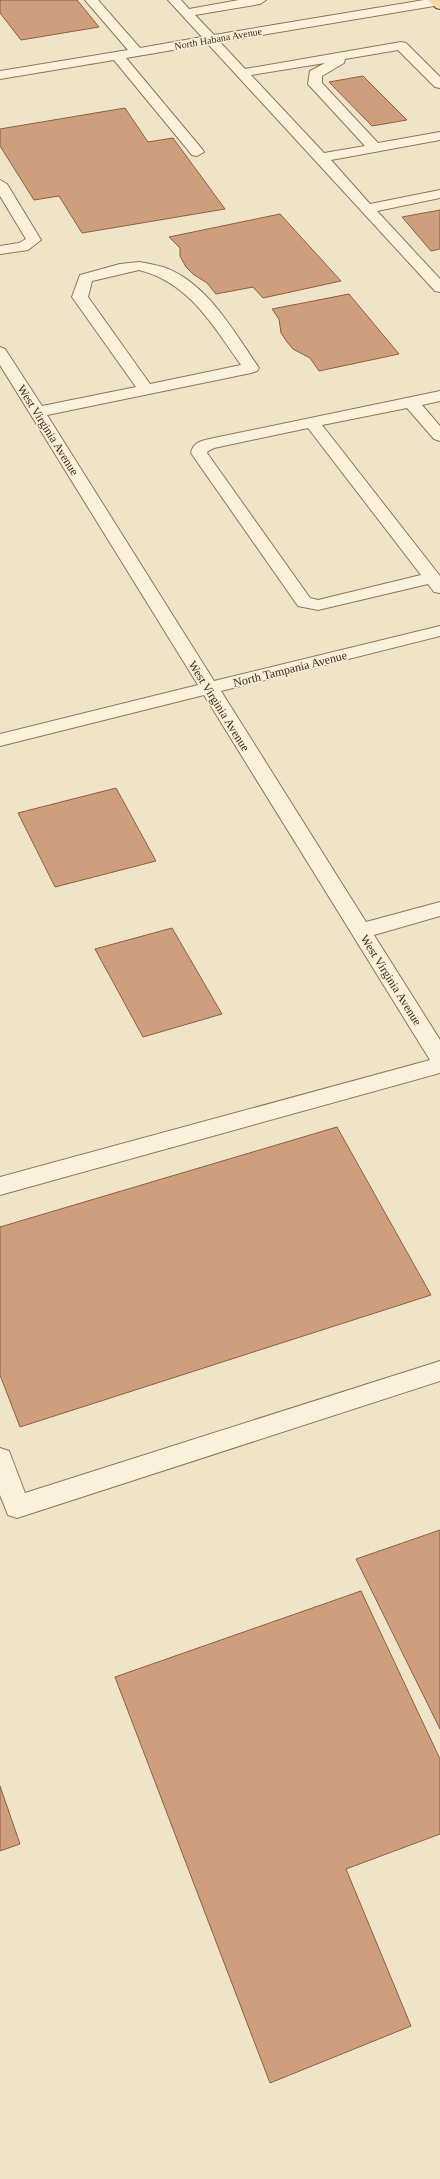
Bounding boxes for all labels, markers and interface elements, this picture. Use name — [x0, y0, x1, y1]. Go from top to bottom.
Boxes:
street label: North Habana Avenue — [173, 25, 263, 52]
street label: West Virginia Avenue — [14, 382, 82, 478]
street label: North Tampania Avenue — [232, 648, 348, 690]
street label: West Virginia Avenue — [185, 658, 253, 754]
street label: West Virginia Avenue — [357, 932, 425, 1028]

